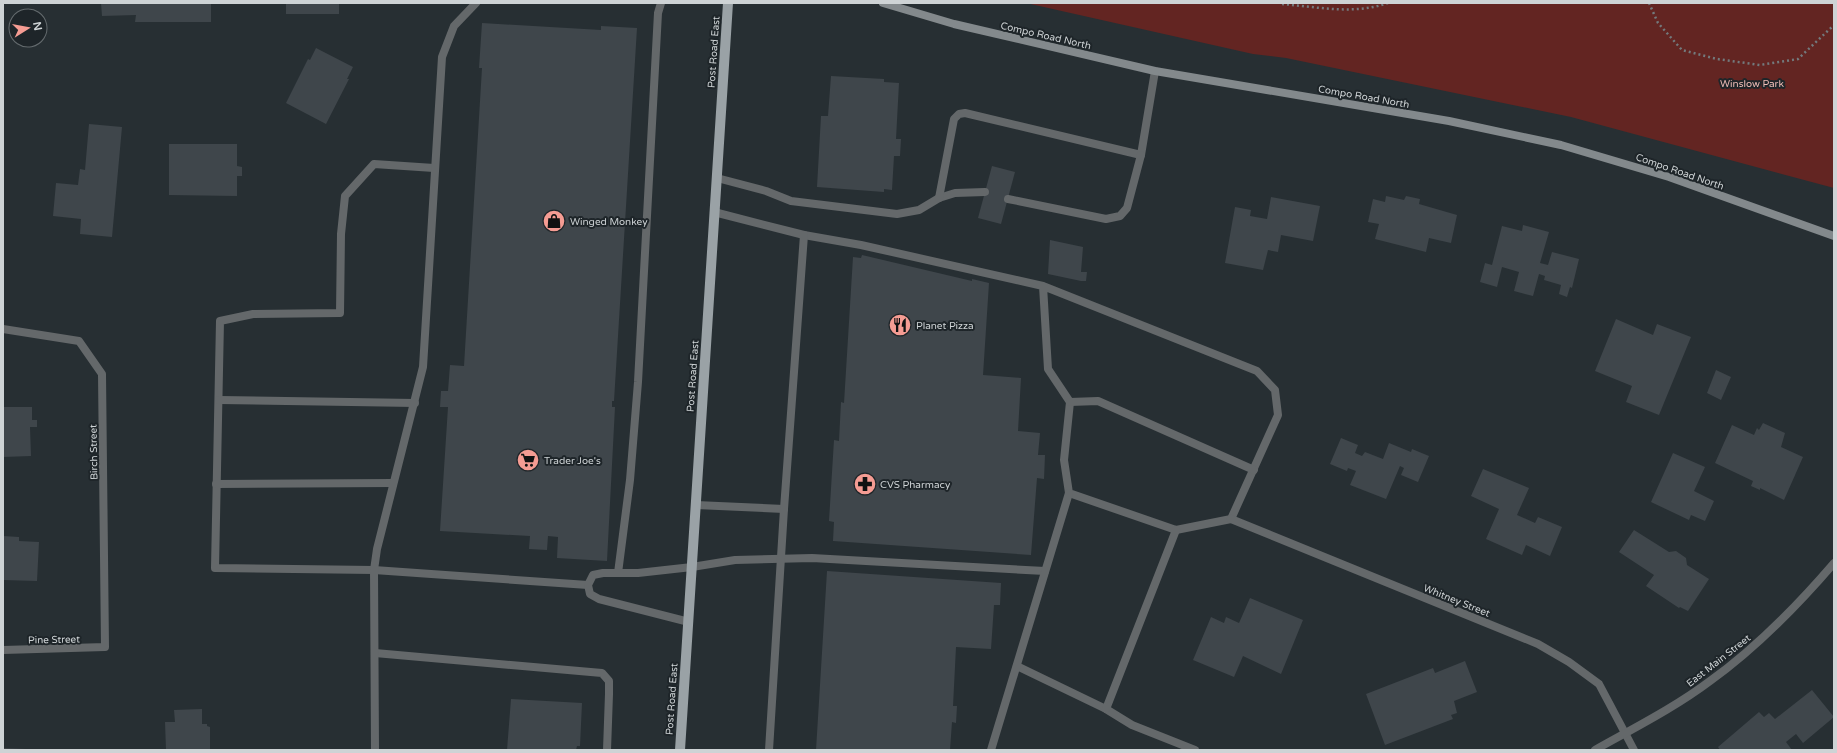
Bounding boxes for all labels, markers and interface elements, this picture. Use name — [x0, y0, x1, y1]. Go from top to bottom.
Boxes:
north arrow — [8, 8, 48, 48]
street label: Post Road East — [705, 16, 723, 88]
street label: Compo Road North — [999, 20, 1092, 52]
text: N — [30, 21, 45, 32]
park label: Winslow Park — [1720, 78, 1784, 90]
street label: Compo Road North — [1317, 83, 1410, 111]
street label: Compo Road North — [1634, 151, 1725, 193]
shop icon: Winged Monkey — [541, 208, 567, 234]
place label: Winged Monkey — [570, 216, 648, 228]
restaurant icon: Planet Pizza — [887, 312, 913, 338]
place label: Planet Pizza — [916, 320, 974, 332]
street label: Post Road East — [684, 340, 702, 412]
street label: Birch Street — [88, 424, 100, 480]
supermarket icon: Trader Joe's — [515, 447, 541, 473]
place label: Trader Joe's — [544, 455, 601, 467]
pharmacy icon: CVS Pharmacy — [852, 471, 878, 497]
place label: CVS Pharmacy — [880, 479, 951, 491]
street label: Whitney Street — [1422, 582, 1492, 620]
street label: East Main Street — [1684, 632, 1753, 690]
street label: Pine Street — [28, 634, 80, 646]
street label: Post Road East — [663, 663, 681, 735]

